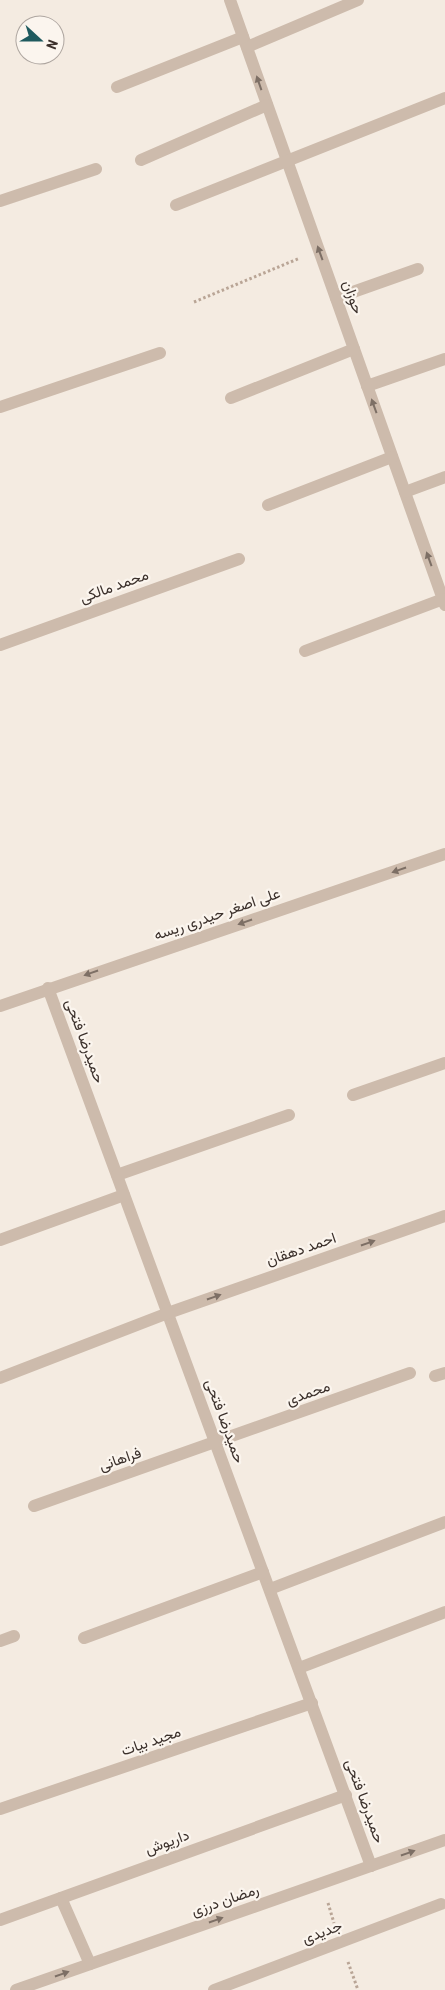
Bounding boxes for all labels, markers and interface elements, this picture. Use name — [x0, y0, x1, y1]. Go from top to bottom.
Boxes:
north arrow — [15, 15, 65, 65]
text: N — [43, 38, 61, 52]
one-way arrow — [255, 75, 263, 90]
one-way arrow — [316, 245, 323, 260]
street label: حوزان — [339, 278, 367, 316]
one-way arrow — [370, 398, 378, 413]
one-way arrow — [425, 551, 433, 566]
street label: محمد مالکی — [77, 565, 151, 608]
one-way arrow — [391, 866, 406, 874]
street label: علی اصغر حیدری ریسه — [151, 884, 283, 945]
one-way arrow — [237, 918, 252, 926]
one-way arrow — [83, 970, 98, 978]
street label: حمیدرضا فتحی — [61, 997, 109, 1086]
street label: احمد دهقان — [264, 1229, 338, 1269]
one-way arrow — [360, 1239, 375, 1246]
one-way arrow — [207, 1293, 222, 1301]
street label: حمیدرضا فتحی — [201, 1377, 249, 1466]
street label: محمدی — [284, 1377, 333, 1410]
street label: فراهانی — [97, 1443, 144, 1476]
street label: مجید بیات — [119, 1722, 183, 1760]
street label: حمیدرضا فتحی — [341, 1757, 389, 1846]
street label: داریوش — [142, 1826, 192, 1859]
one-way arrow — [401, 1849, 416, 1857]
street label: رمضان درزی — [189, 1880, 261, 1921]
one-way arrow — [208, 1916, 223, 1923]
street label: جدیدی — [300, 1916, 345, 1949]
one-way arrow — [55, 1970, 70, 1978]

